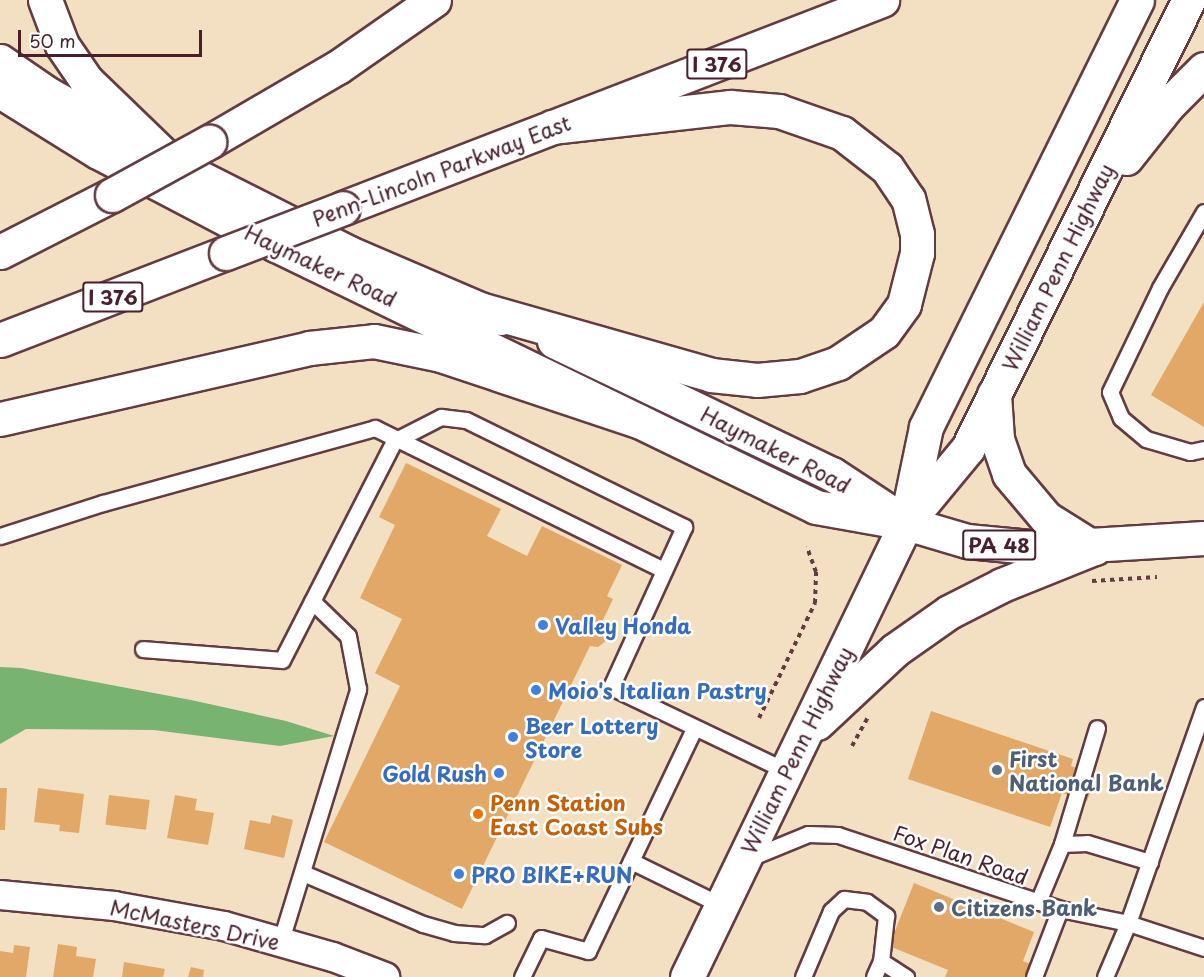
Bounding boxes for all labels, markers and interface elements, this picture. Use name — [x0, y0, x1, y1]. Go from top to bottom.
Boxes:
scale bar — [21, 18, 206, 56]
text: 50 m — [29, 27, 76, 54]
road number: I 376 — [686, 47, 748, 81]
street label: Penn-Lincoln Parkway East — [308, 109, 574, 231]
street label: William Penn Highway — [996, 159, 1118, 375]
street label: Haymaker Road — [241, 219, 401, 311]
road number: I 376 — [82, 280, 144, 314]
street label: Haymaker Road — [697, 400, 855, 498]
road number: PA 48 — [963, 528, 1035, 562]
place label: Valley Honda — [555, 612, 694, 638]
marker: Valley Honda — [536, 618, 550, 632]
street label: William Penn Highway — [735, 642, 857, 858]
place label: Moio's Italian Pastry — [548, 677, 768, 703]
marker: Moio's Italian Pastry — [529, 683, 543, 697]
place label: Beer Lottery Store — [525, 712, 660, 762]
marker: Beer Lottery Store — [506, 730, 520, 744]
place label: First National Bank — [1009, 745, 1163, 795]
place label: Gold Rush — [382, 760, 487, 786]
marker: First National Bank — [990, 763, 1004, 777]
marker: Gold Rush — [492, 766, 506, 780]
place label: Penn Station East Coast Subs — [490, 789, 662, 839]
marker: Penn Station East Coast Subs — [471, 807, 485, 821]
street label: Fox Plan Road — [889, 819, 1033, 889]
place label: PRO BIKE+RUN — [471, 861, 635, 887]
marker: PRO BIKE+RUN — [452, 867, 466, 881]
street label: McMasters Drive — [108, 894, 282, 954]
place label: Citizens Bank — [951, 894, 1097, 920]
marker: Citizens Bank — [932, 900, 946, 914]

